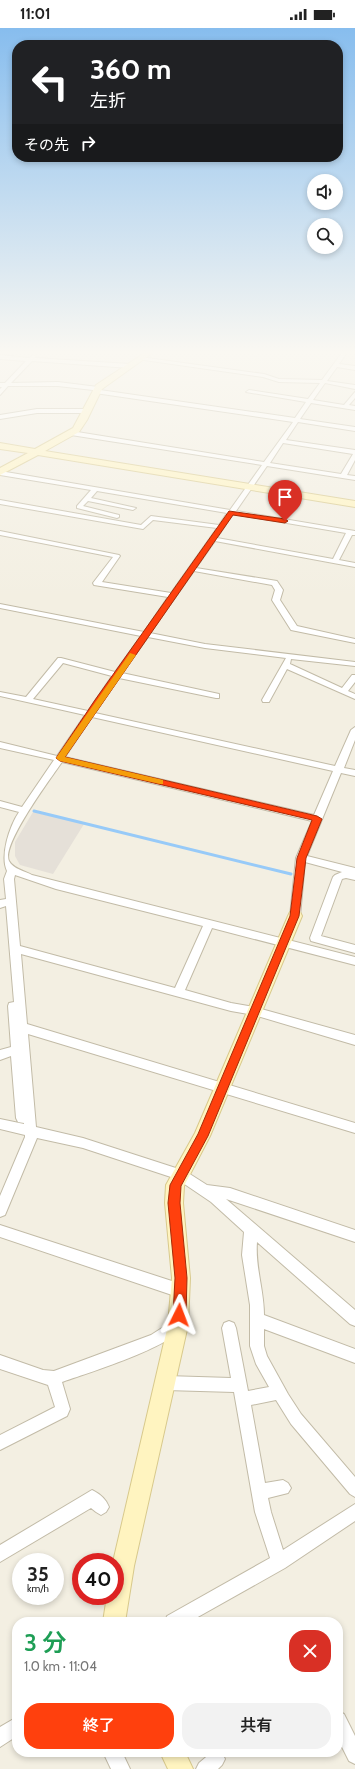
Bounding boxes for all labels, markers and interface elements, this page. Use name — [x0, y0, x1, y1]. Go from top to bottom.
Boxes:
text: 11:01 — [20, 5, 51, 23]
text: 360 m — [90, 52, 171, 86]
icon: left — [24, 56, 76, 108]
text: 左折 — [90, 90, 126, 112]
icon: right — [77, 132, 99, 154]
text: その先 — [24, 136, 69, 154]
map controls — [307, 174, 343, 254]
button: sound — [307, 174, 343, 210]
button: search — [307, 218, 343, 254]
pin — [268, 480, 302, 521]
icon: arrive — [274, 486, 296, 508]
position arrow — [158, 1294, 200, 1336]
speed limit sign: 40 — [72, 1553, 124, 1605]
text: 35 — [27, 1562, 49, 1586]
text: km/h — [27, 1582, 49, 1595]
text: 3 分 — [24, 1628, 66, 1657]
button: close — [289, 1630, 331, 1672]
text: 1.0 km · 11:04 — [24, 1658, 97, 1674]
button: 終了 — [24, 1703, 174, 1749]
button: 共有 — [182, 1703, 331, 1749]

